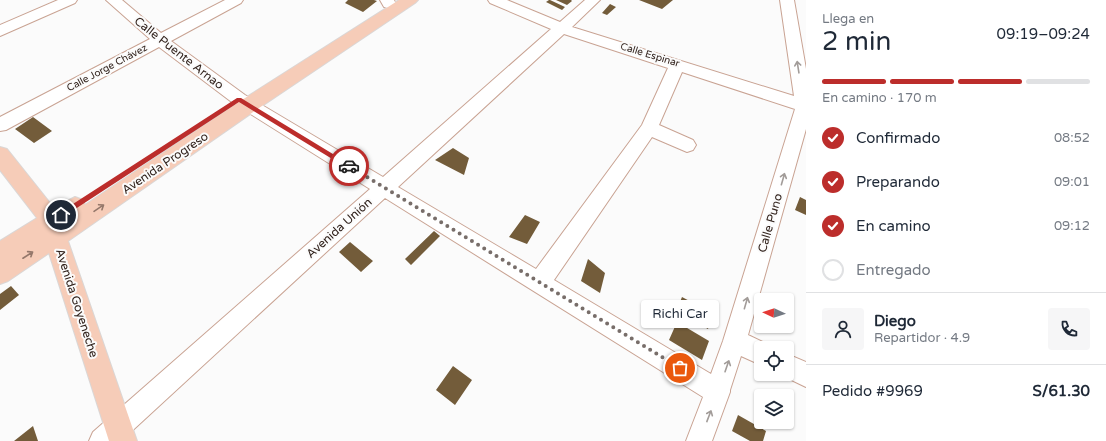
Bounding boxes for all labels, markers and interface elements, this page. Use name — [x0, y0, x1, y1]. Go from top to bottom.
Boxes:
text: Llega en — [822, 11, 874, 27]
street label: Calle Puente Arnao — [132, 14, 226, 92]
text: 09:19–09:24 — [997, 25, 1090, 43]
text: 2 min — [822, 26, 891, 57]
street label: Calle Espinar — [619, 40, 681, 70]
street label: Calle Jorge Chávez — [65, 42, 149, 94]
one-way arrow — [794, 61, 802, 74]
text: En camino · 170 m — [822, 90, 937, 106]
icon: check — [822, 127, 844, 149]
street label: Avenida Progreso — [119, 129, 211, 197]
text: Confirmado — [856, 129, 940, 147]
text: 08:52 — [1054, 130, 1090, 146]
courier — [329, 146, 369, 186]
icon: car — [338, 155, 360, 177]
icon: check — [822, 171, 844, 193]
one-way arrow — [780, 172, 787, 185]
text: Preparando — [856, 173, 940, 191]
text: 09:01 — [1054, 174, 1090, 190]
street label: Calle Puno — [755, 192, 785, 254]
street label: Avenida Unión — [303, 195, 375, 261]
pin — [44, 198, 78, 232]
icon: home — [50, 204, 72, 226]
one-way arrow — [93, 204, 104, 212]
icon: check — [822, 215, 844, 237]
text: En camino — [856, 217, 931, 235]
text: 09:12 — [1054, 218, 1090, 234]
street label: Avenida Goyeneche — [53, 247, 101, 359]
one-way arrow — [22, 251, 33, 259]
text: Entregado — [856, 261, 931, 279]
north arrow — [754, 293, 794, 333]
map controls — [754, 293, 794, 429]
one-way arrow — [743, 297, 750, 310]
callout: Richi Car — [641, 300, 719, 328]
text: Richi Car — [652, 306, 708, 322]
button: person — [822, 308, 864, 350]
button: phone — [1048, 308, 1090, 350]
text: Diego — [874, 312, 916, 330]
text: Repartidor · 4.9 — [874, 330, 970, 346]
button: locate — [754, 341, 794, 381]
pin — [663, 351, 697, 385]
icon: bag — [669, 357, 691, 379]
one-way arrow — [723, 361, 731, 373]
text: Pedido #9969 — [822, 382, 923, 400]
text: S/61.30 — [1033, 382, 1090, 400]
button: layers — [754, 389, 794, 429]
one-way arrow — [705, 411, 713, 423]

